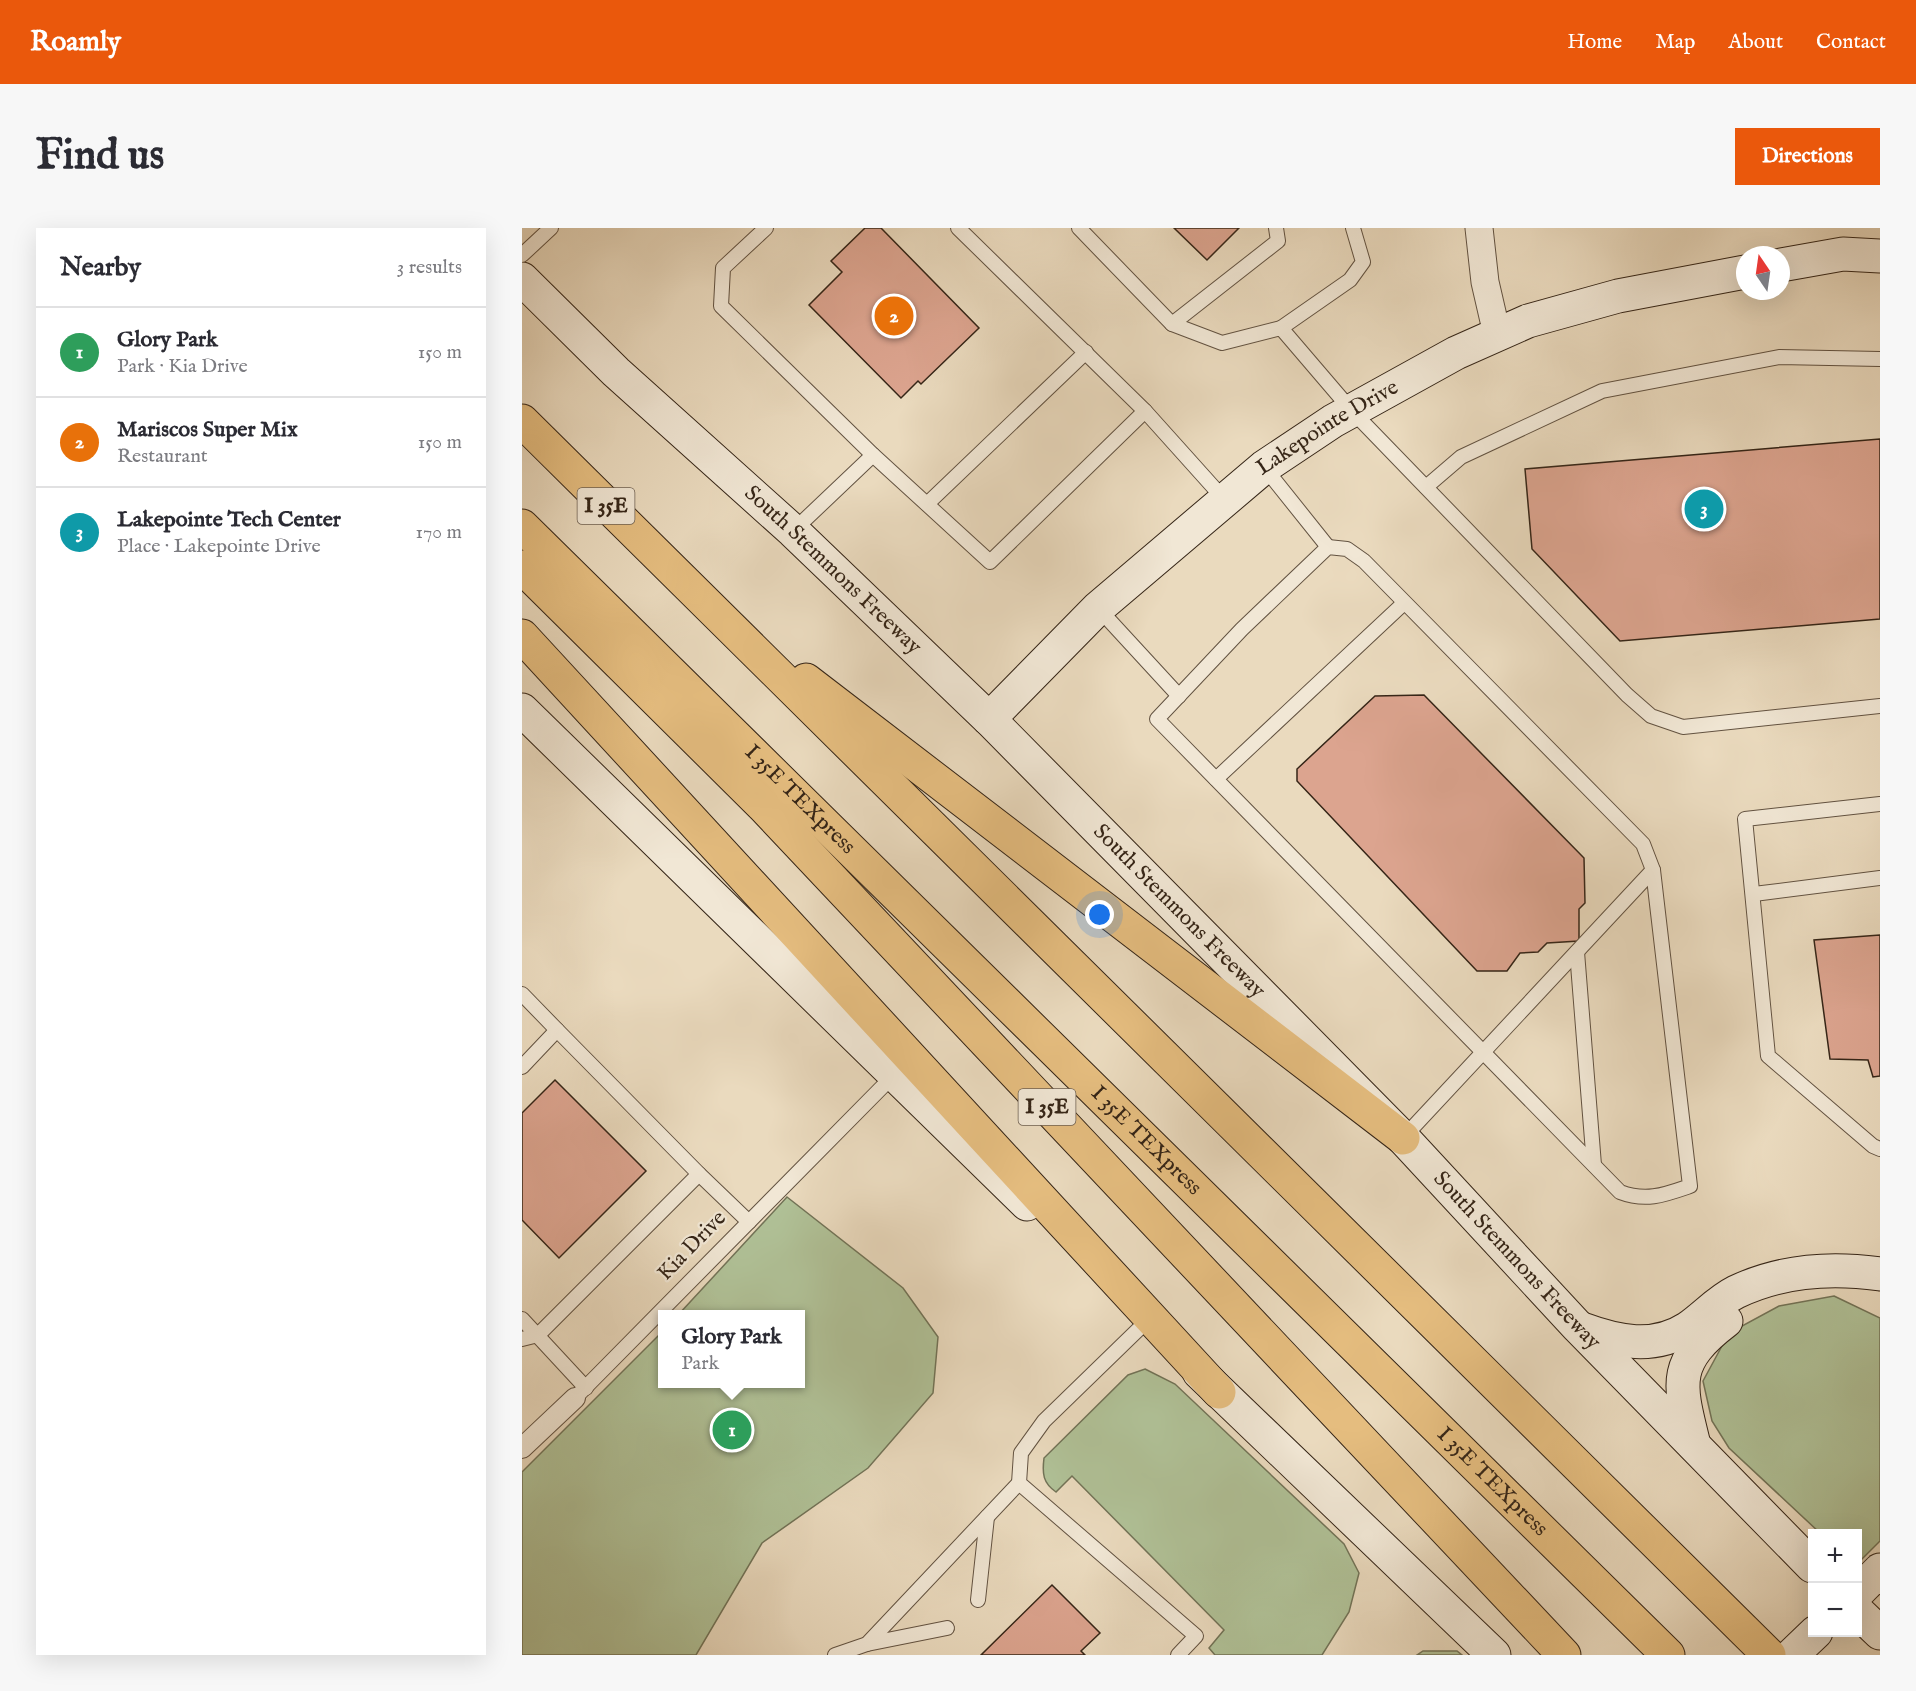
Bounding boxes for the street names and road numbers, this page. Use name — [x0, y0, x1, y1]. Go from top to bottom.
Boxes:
street label: Lakepointe Drive — [1251, 374, 1403, 482]
street label: South Stemmons Freeway — [738, 480, 928, 661]
road number: I 35E — [578, 488, 634, 524]
street label: I 35E TEXpress — [738, 739, 861, 861]
street label: South Stemmons Freeway — [1087, 818, 1271, 1004]
street label: I 35E TEXpress — [1085, 1080, 1208, 1202]
road number: I 35E — [1018, 1089, 1076, 1125]
street label: South Stemmons Freeway — [1427, 1165, 1607, 1356]
street label: Kia Drive — [652, 1205, 732, 1287]
street label: I 35E TEXpress — [1431, 1421, 1554, 1543]

